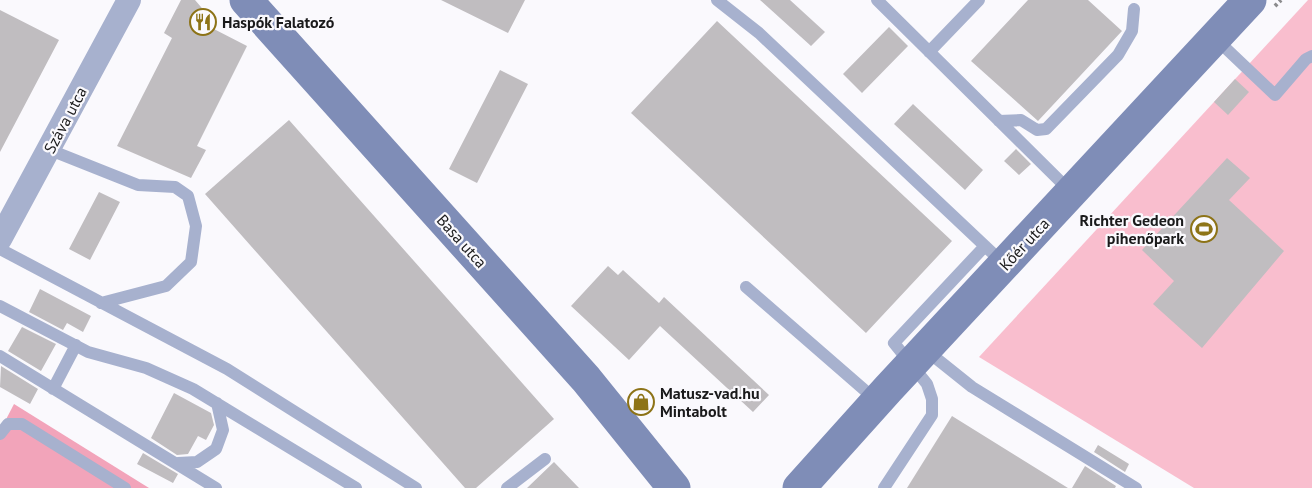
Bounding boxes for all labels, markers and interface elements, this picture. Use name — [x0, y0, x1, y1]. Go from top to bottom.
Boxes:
restaurant icon: Haspók Falatozó — [188, 7, 218, 37]
place label: Haspók Falatozó — [222, 12, 335, 32]
street label: Száva utca — [39, 83, 91, 157]
street label: Basa utca — [433, 210, 491, 272]
place label: Richter Gedeon pihenőpark — [1079, 210, 1184, 248]
street label: Kőér utca — [995, 214, 1053, 274]
sports icon: Richter Gedeon pihenőpark — [1189, 214, 1219, 244]
place label: Matusz-vad.hu Mintabolt — [660, 383, 760, 421]
shop icon: Matusz-vad.hu Mintabolt — [626, 387, 656, 417]

